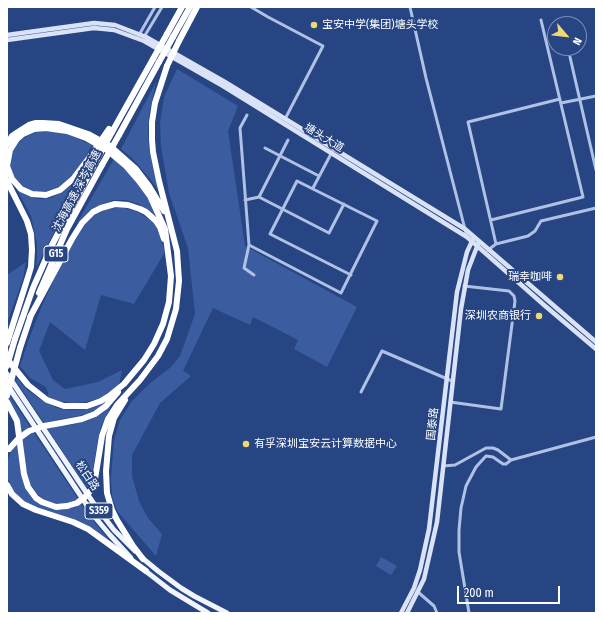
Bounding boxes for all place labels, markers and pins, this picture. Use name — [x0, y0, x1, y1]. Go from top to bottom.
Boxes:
place label: 宝安中学(集团)塘头学校 — [322, 18, 438, 32]
marker: 宝安中学(集团)塘头学校 — [309, 20, 319, 30]
place label: 瑞幸咖啡 — [508, 270, 552, 284]
marker: 瑞幸咖啡 — [555, 272, 565, 282]
place label: 深圳农商银行 — [465, 309, 531, 323]
marker: 深圳农商银行 — [534, 311, 544, 321]
place label: 有孚深圳宝安云计算数据中心 — [254, 437, 397, 451]
marker: 有孚深圳宝安云计算数据中心 — [241, 439, 251, 449]

